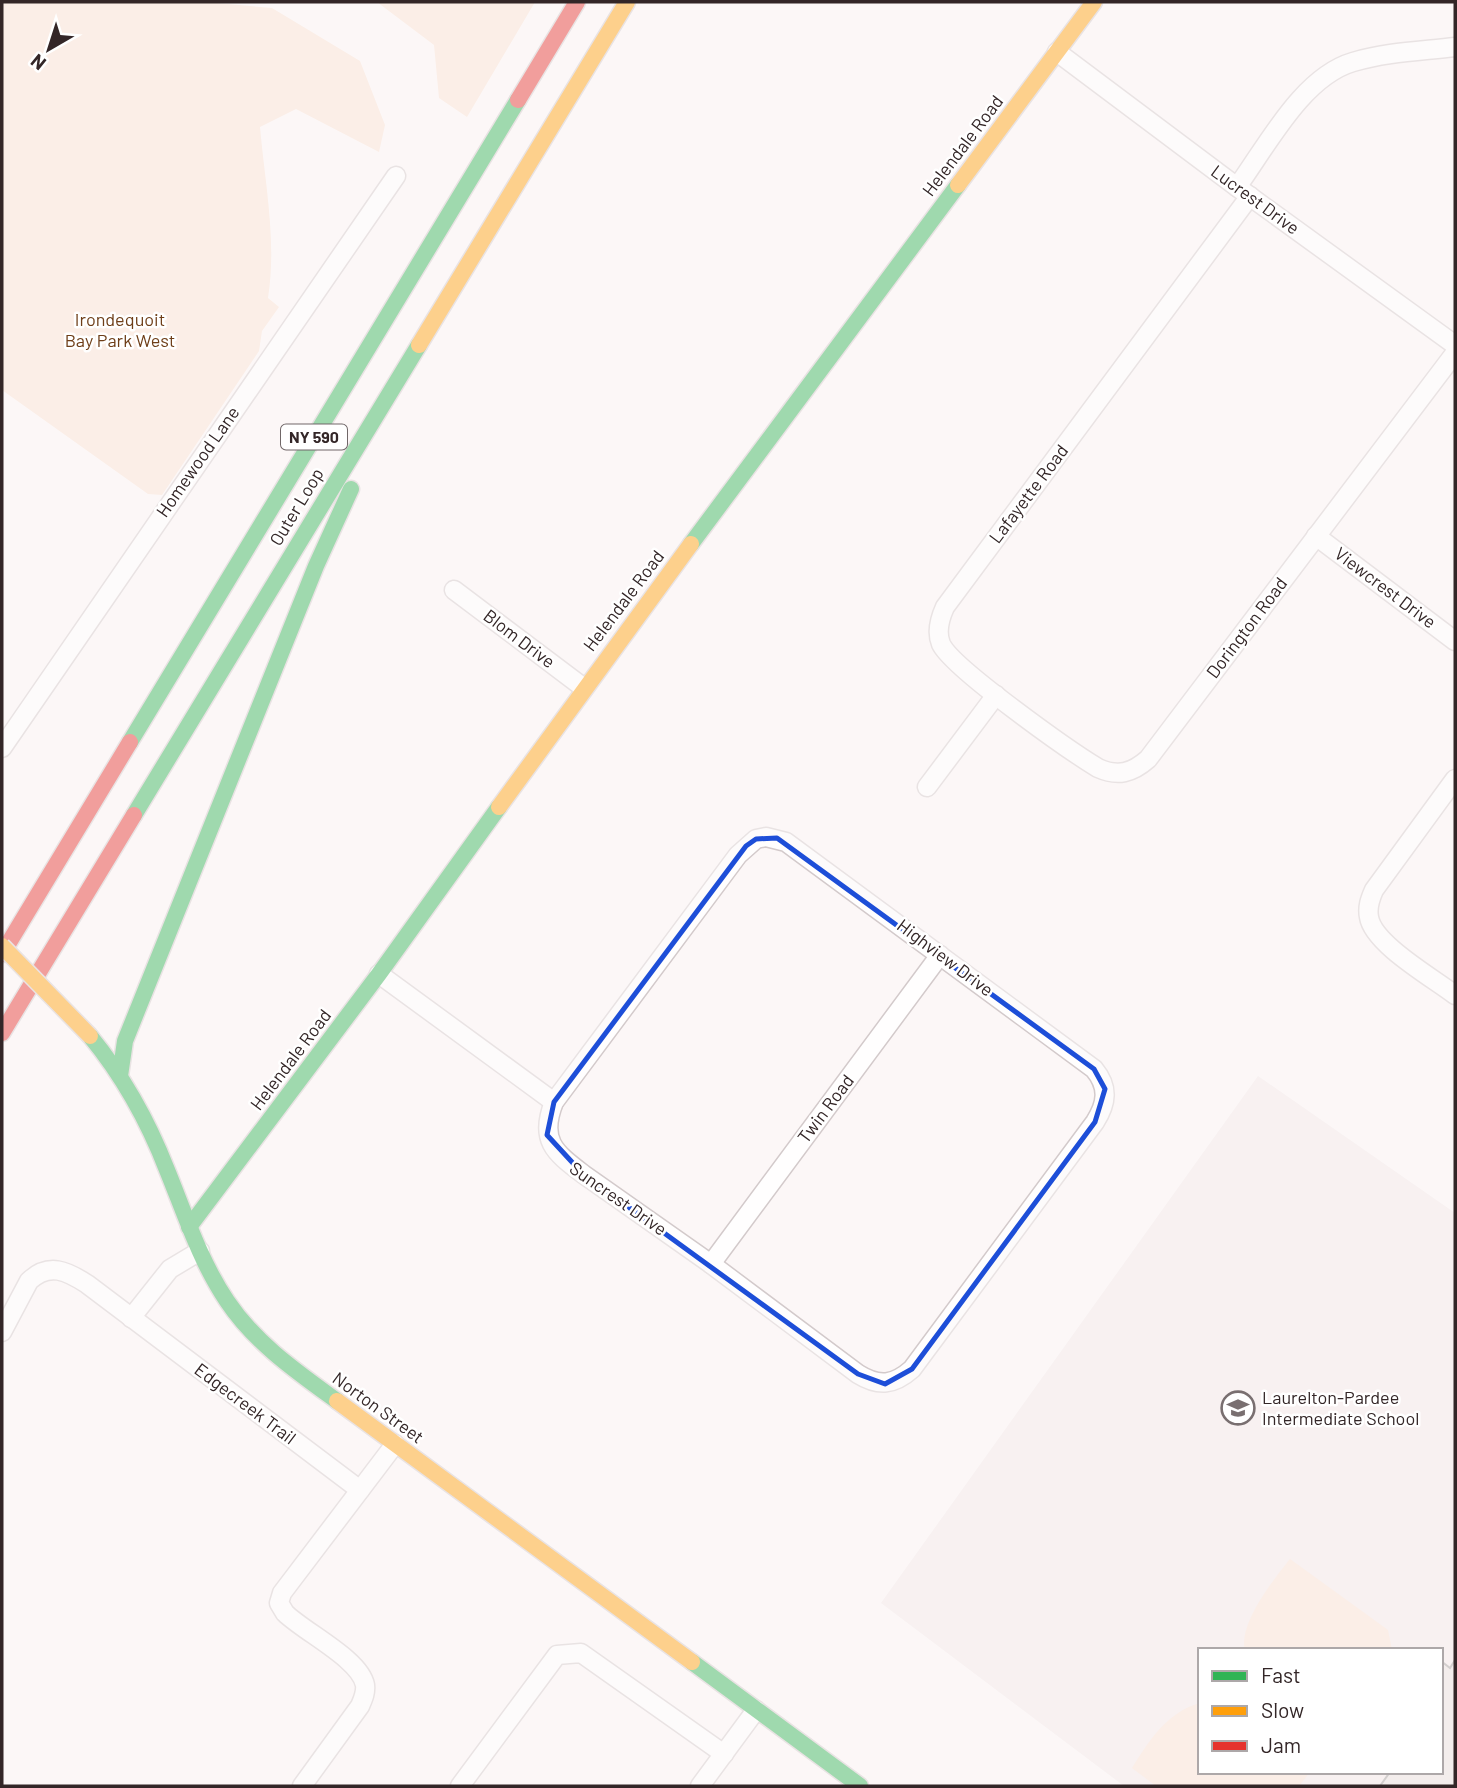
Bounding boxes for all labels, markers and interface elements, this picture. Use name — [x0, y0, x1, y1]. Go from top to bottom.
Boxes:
north arrow — [14, 14, 84, 84]
text: N — [26, 50, 50, 76]
street label: Helendale Road — [917, 91, 1007, 200]
street label: Lucrest Drive — [1207, 160, 1304, 239]
park label: Irondequoit Bay Park West — [65, 308, 175, 351]
street label: Homewood Lane — [151, 402, 243, 521]
road number: NY 590 — [281, 424, 347, 450]
street label: Lafayette Road — [984, 440, 1072, 547]
street label: Outer Loop — [264, 464, 328, 549]
street label: Viewcrest Drive — [1331, 542, 1441, 633]
street label: Helendale Road — [578, 546, 668, 655]
street label: Dorington Road — [1201, 573, 1291, 682]
street label: Blom Drive — [480, 604, 560, 672]
street label: Highview Drive — [893, 914, 998, 1001]
street label: Helendale Road — [245, 1005, 335, 1114]
street label: Twin Road — [792, 1070, 858, 1147]
street label: Suncrest Drive — [566, 1157, 672, 1240]
street label: Edgecreek Trail — [191, 1358, 301, 1448]
street label: Norton Street — [329, 1367, 428, 1448]
place label: Laurelton-Pardee Intermediate School — [1262, 1386, 1419, 1429]
school or university icon: Laurelton-Pardee Intermediate School — [1219, 1389, 1257, 1427]
legend — [1198, 1648, 1443, 1774]
text: Fast — [1261, 1662, 1301, 1687]
text: Slow — [1261, 1697, 1304, 1722]
text: Jam — [1261, 1732, 1301, 1757]

